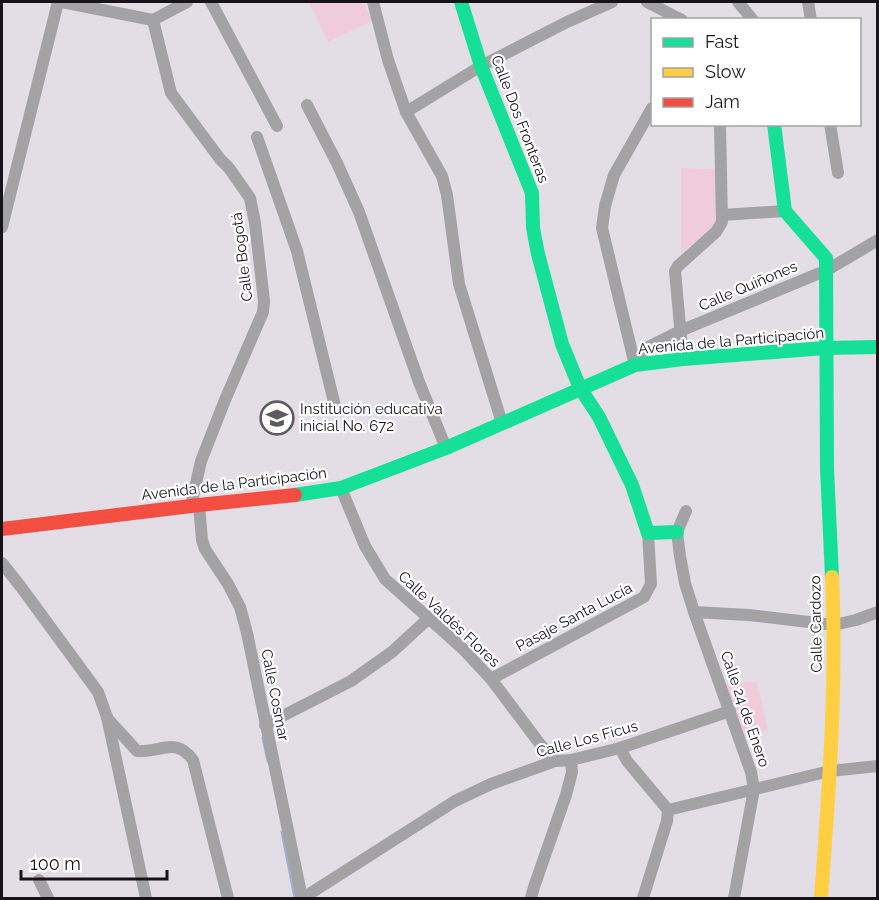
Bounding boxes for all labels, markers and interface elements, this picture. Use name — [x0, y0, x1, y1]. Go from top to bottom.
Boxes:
legend — [651, 18, 861, 126]
text: Fast — [705, 31, 739, 52]
street label: Calle Dos Fronteras — [487, 53, 553, 185]
text: Slow — [705, 61, 746, 82]
text: Jam — [705, 91, 740, 112]
street label: Calle Bogotá — [228, 212, 256, 302]
street label: Calle Quiñones — [696, 257, 800, 315]
street label: Avenida de la Participación — [637, 324, 825, 358]
school or university icon: Institución educativa inicial No. 672 — [259, 400, 295, 436]
place label: Institución educativa inicial No. 672 — [300, 400, 443, 435]
street label: Avenida de la Participación — [140, 464, 328, 504]
street label: Calle Valdés Flores — [394, 567, 504, 671]
street label: Calle Cardozo — [806, 575, 826, 673]
street label: Pasaje Santa Lucía — [513, 579, 635, 655]
street label: Calle Cosmar — [257, 648, 293, 743]
street label: Calle 24 de Enero — [717, 649, 773, 769]
street label: Calle Los Ficus — [534, 717, 640, 761]
scale bar — [21, 843, 166, 881]
text: 100 m — [30, 853, 81, 874]

